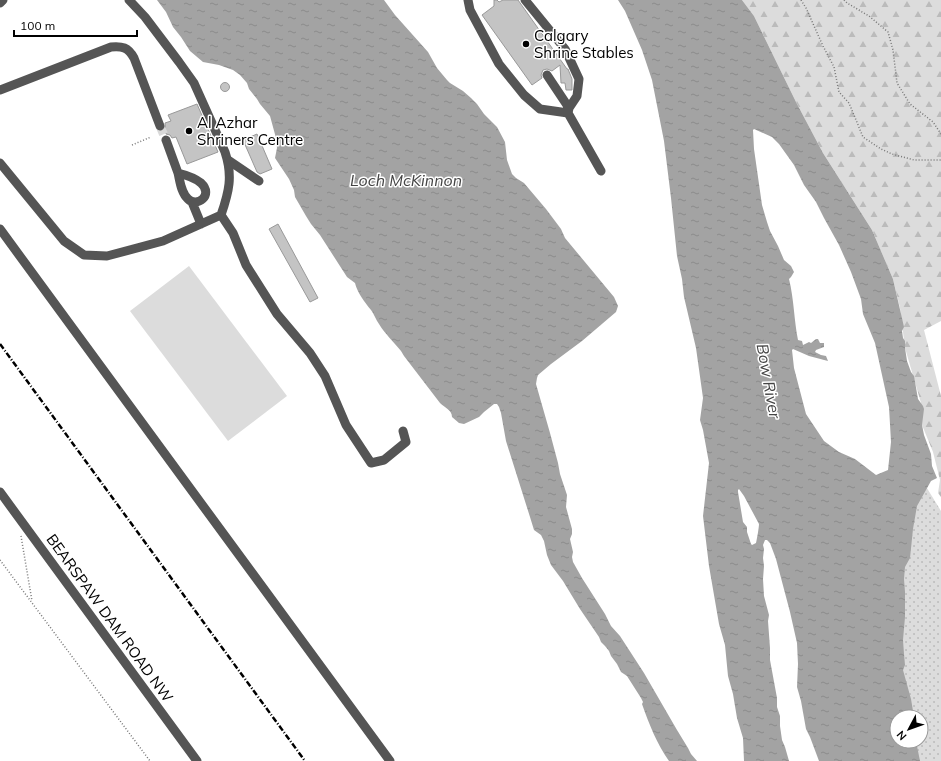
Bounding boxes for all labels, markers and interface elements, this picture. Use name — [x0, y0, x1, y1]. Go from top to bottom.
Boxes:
scale bar — [14, 12, 137, 38]
text: 100 m — [20, 18, 55, 33]
place label: Calgary Shrine Stables — [534, 26, 634, 62]
marker: Calgary Shrine Stables — [521, 39, 531, 49]
place label: Al Azhar Shriners Centre — [197, 113, 303, 149]
marker: Al Azhar Shriners Centre — [184, 126, 194, 136]
water label: Loch McKinnon — [350, 170, 462, 190]
water label: Bow River — [753, 342, 786, 421]
street label: BEARSPAW DAM ROAD NW — [42, 530, 178, 706]
north arrow — [889, 709, 929, 749]
text: N — [893, 728, 909, 743]

